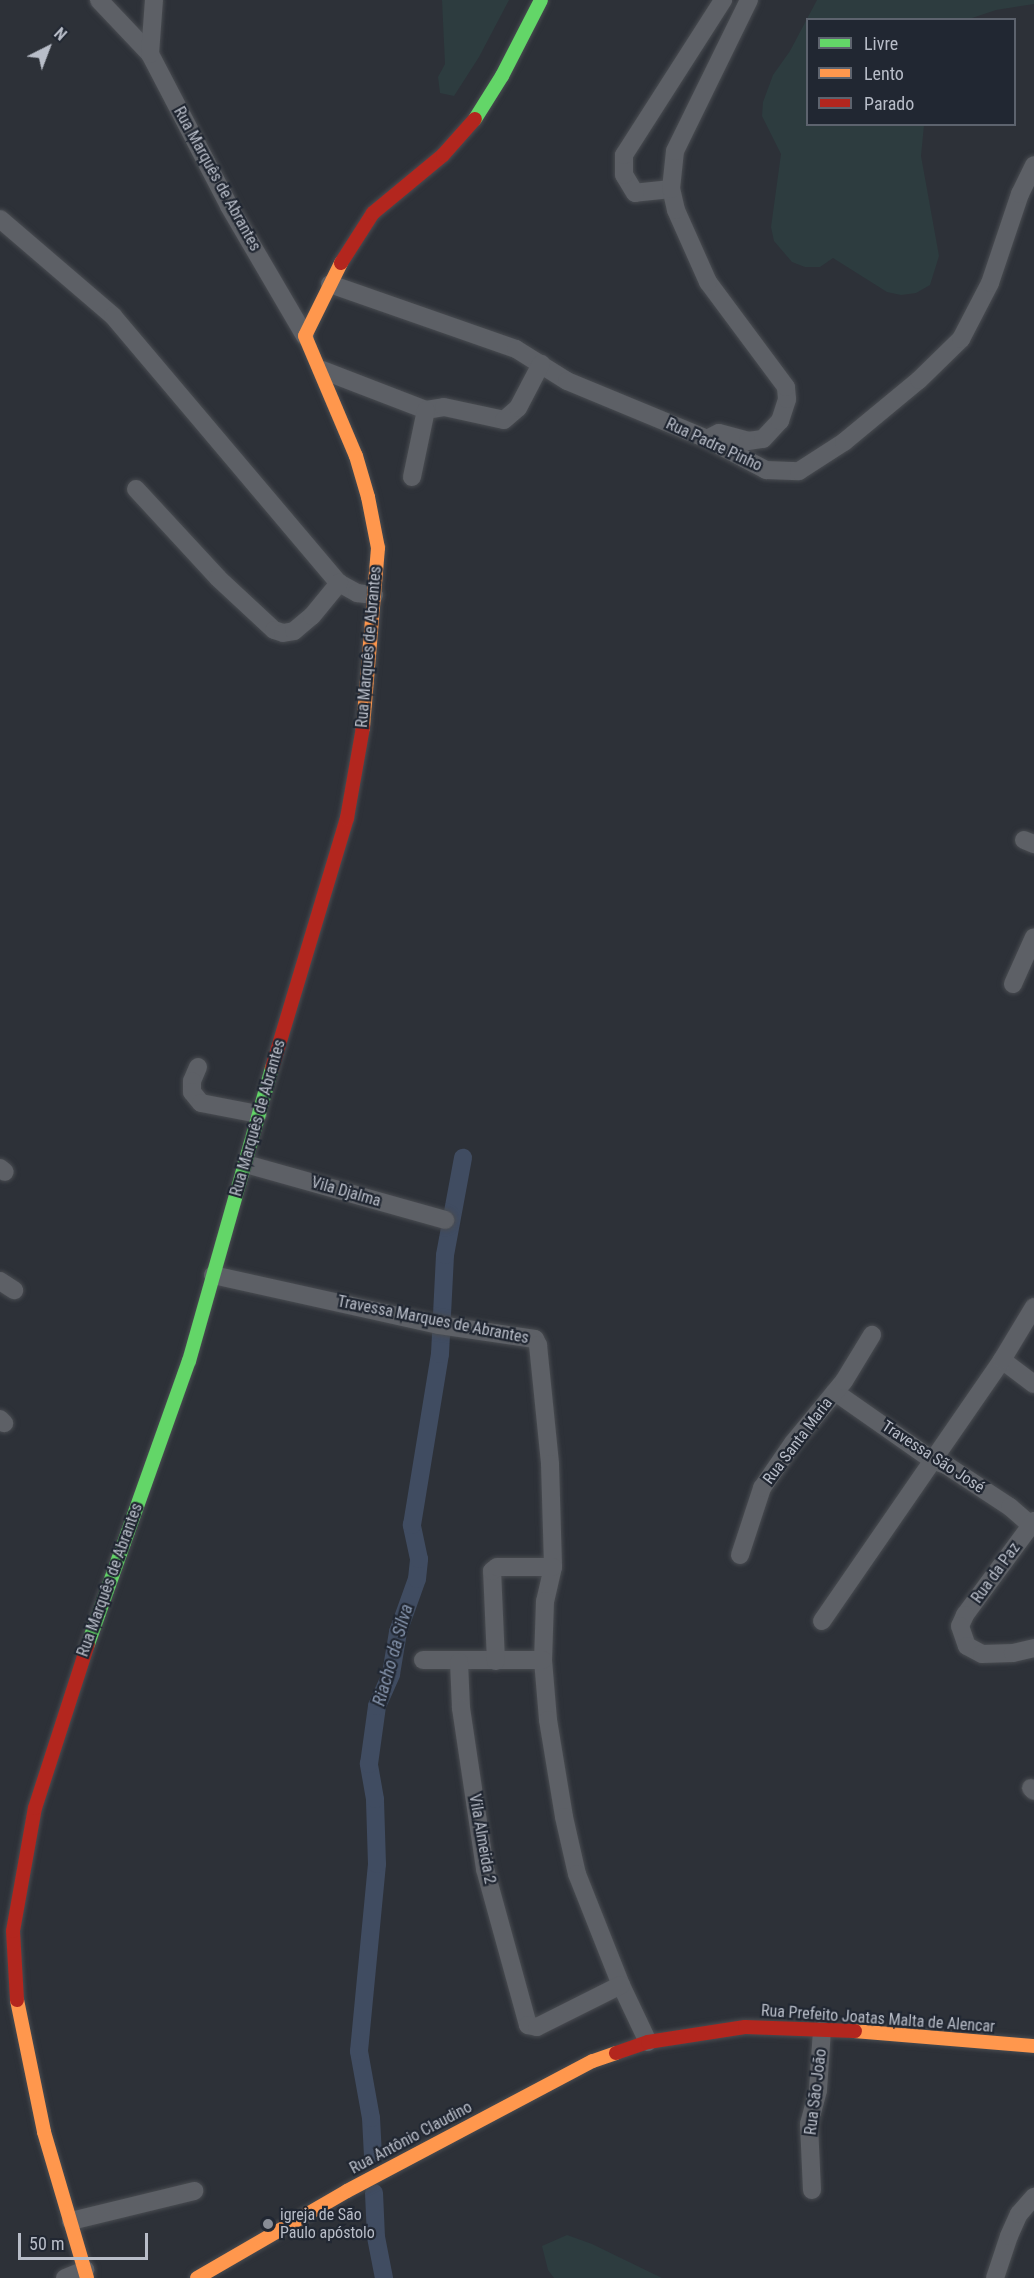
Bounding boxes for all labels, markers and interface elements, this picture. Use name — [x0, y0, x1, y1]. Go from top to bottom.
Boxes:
north arrow — [18, 18, 78, 78]
legend — [806, 18, 1016, 126]
text: N — [50, 24, 70, 45]
text: Livre — [864, 33, 898, 54]
text: Lento — [864, 63, 904, 84]
text: Parado — [864, 93, 914, 114]
street label: Rua Marquês de Abrantes — [169, 104, 265, 254]
street label: Rua Padre Pinho — [663, 414, 765, 476]
street label: Rua Marquês de Abrantes — [352, 565, 386, 729]
street label: Rua Marquês de Abrantes — [226, 1037, 290, 1199]
street label: Vila Djalma — [309, 1173, 383, 1211]
street label: Travessa Marques de Abrantes — [336, 1292, 530, 1348]
street label: Rua Santa Maria — [759, 1394, 837, 1488]
street label: Travessa São José — [878, 1417, 988, 1497]
street label: Rua Marquês de Abrantes — [73, 1501, 147, 1659]
street label: Rua da Paz — [968, 1539, 1024, 1607]
water label: Riacho da Silva — [368, 1602, 418, 1708]
street label: Vila Almeida 2 — [465, 1793, 499, 1885]
street label: Rua Prefeito Joatas Malta de Alencar — [760, 2001, 996, 2037]
street label: Rua São João — [801, 2048, 831, 2136]
street label: Rua Antônio Claudino — [347, 2098, 475, 2178]
place label: igreja de São Paulo apóstolo — [280, 2205, 375, 2243]
marker: igreja de São Paulo apóstolo — [261, 2217, 275, 2231]
scale bar — [21, 2221, 152, 2259]
text: 50 m — [29, 2233, 64, 2254]

